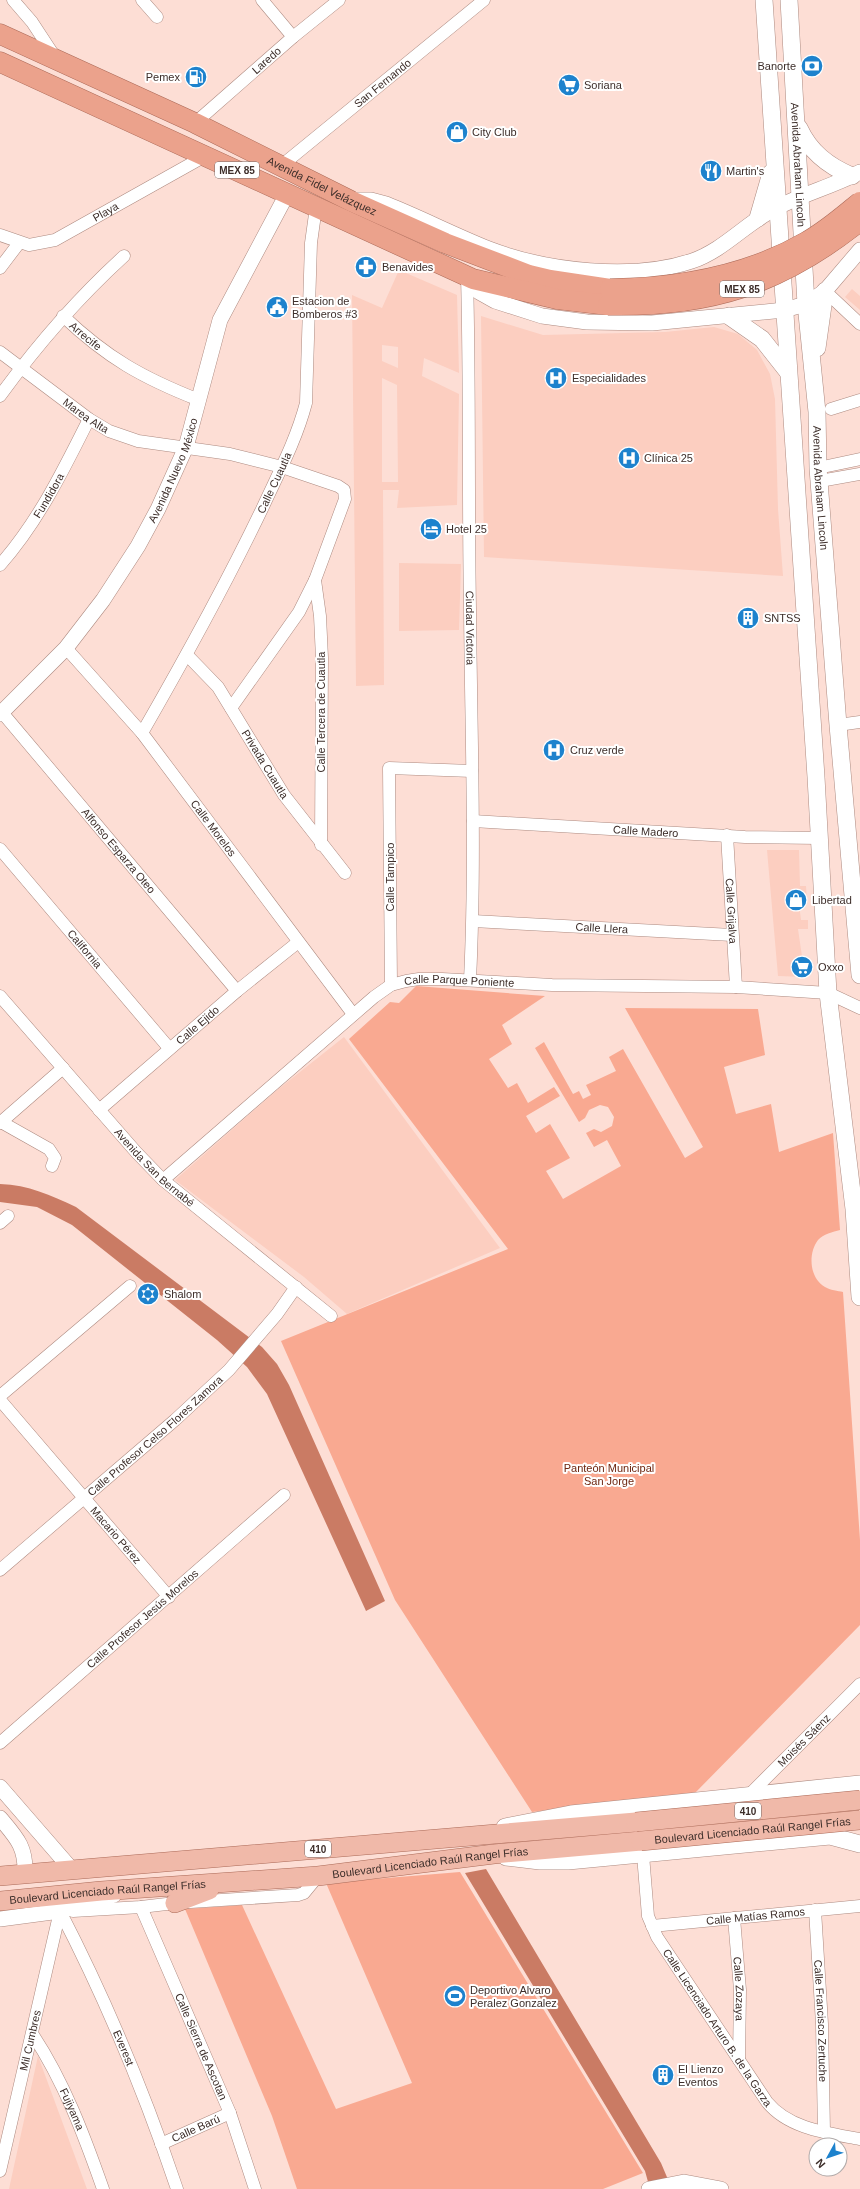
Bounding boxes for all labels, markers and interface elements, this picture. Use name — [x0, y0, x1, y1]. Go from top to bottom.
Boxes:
street label: Laredo — [250, 45, 283, 76]
bank icon: Banorte — [799, 53, 825, 79]
street label: San Fernando — [352, 56, 413, 110]
place label: Banorte — [757, 60, 796, 72]
fuel station icon: Pemex — [183, 64, 209, 90]
place label: Pemex — [146, 71, 180, 83]
supermarket icon: Soriana — [556, 72, 582, 98]
place label: Soriana — [584, 79, 623, 91]
street label: Avenida Abraham Lincoln — [789, 102, 808, 227]
shop icon: City Club — [444, 119, 470, 145]
place label: City Club — [472, 126, 517, 138]
street label: Avenida Fidel Velázquez — [265, 154, 379, 218]
restaurant icon: Martin's — [698, 158, 724, 184]
road number: MEX 85 — [215, 162, 259, 178]
place label: Martin's — [726, 165, 765, 177]
street label: Playa — [91, 199, 121, 224]
pharmacy icon: Benavides — [353, 254, 379, 280]
place label: Benavides — [382, 261, 434, 273]
road number: MEX 85 — [720, 281, 764, 297]
public building icon: Estacion de Bomberos #3 — [264, 294, 290, 320]
place label: Estacion de Bomberos #3 — [292, 295, 357, 320]
street label: Arrecife — [67, 319, 104, 353]
hospital icon: Especialidades — [543, 365, 569, 391]
place label: Especialidades — [572, 372, 646, 384]
street label: Marea Alta — [61, 396, 112, 436]
street label: Avenida Nuevo México — [146, 417, 200, 525]
street label: Avenida Abraham Lincoln — [811, 426, 830, 551]
hospital icon: Clínica 25 — [616, 445, 642, 471]
street label: Calle Cuautla — [255, 450, 294, 515]
place label: Clínica 25 — [644, 452, 693, 464]
street label: Fundidora — [31, 470, 67, 520]
hotel icon: Hotel 25 — [418, 516, 444, 542]
place label: Hotel 25 — [446, 523, 487, 535]
street label: Ciudad Victoria — [464, 591, 477, 666]
building icon: SNTSS — [735, 605, 761, 631]
place label: SNTSS — [764, 612, 801, 624]
street label: Calle Tercera de Cuautla — [315, 651, 327, 772]
street label: Privada Cuautla — [240, 728, 291, 802]
hospital icon: Cruz verde — [541, 737, 567, 763]
place label: Cruz verde — [570, 744, 624, 756]
street label: Calle Morelos — [188, 798, 239, 859]
street label: Alfonso Esparza Oteo — [80, 806, 158, 895]
street label: Calle Madero — [613, 823, 679, 839]
street label: Calle Tampico — [384, 843, 396, 911]
street label: Calle Grijalva — [724, 878, 739, 945]
shop icon: Libertad — [783, 887, 809, 913]
place label: Libertad — [812, 894, 852, 906]
street label: Calle Llera — [575, 921, 629, 935]
street label: California — [65, 927, 105, 971]
supermarket icon: Oxxo — [789, 954, 815, 980]
place label: Oxxo — [818, 961, 844, 973]
street label: Calle Parque Poniente — [403, 973, 515, 989]
street label: Calle Ejido — [174, 1003, 221, 1047]
street label: Avenida San Bernabé — [112, 1126, 197, 1209]
synagogue icon: Shalom — [135, 1281, 161, 1307]
place label: Shalom — [164, 1288, 201, 1300]
street label: Calle Profesor Celso Flores Zamora — [85, 1373, 225, 1498]
park label: Panteón Municipal San Jorge — [564, 1462, 654, 1487]
street label: Macario Pérez — [88, 1504, 144, 1566]
street label: Calle Profesor Jesús Morelos — [84, 1567, 201, 1671]
street label: Moisés Sáenz — [775, 1711, 833, 1769]
road number: 410 — [735, 1803, 761, 1819]
street label: Boulevard Licenciado Raúl Rangel Frías — [654, 1815, 852, 1846]
road number: 410 — [305, 1841, 331, 1857]
street label: Boulevard Licenciado Raúl Rangel Frías — [332, 1845, 529, 1880]
street label: Boulevard Licenciado Raúl Rangel Frías — [9, 1878, 207, 1906]
street label: Calle Matías Ramos — [706, 1905, 806, 1927]
street label: Calle Licenciado Arturo B. de la Garza — [661, 1947, 775, 2110]
street label: Calle Zozaya — [731, 1956, 746, 2022]
street label: Calle Francisco Zertuche — [812, 1959, 829, 2082]
sports icon: Deportivo Alvaro Peralez Gonzalez — [442, 1983, 468, 2009]
place label: Deportivo Alvaro Peralez Gonzalez — [470, 1984, 557, 2009]
street label: Calle Sierra de Ascotan — [173, 1991, 230, 2102]
street label: Mil Cumbres — [17, 2008, 43, 2072]
street label: Everest — [111, 2028, 136, 2067]
building icon: El Lienzo Eventos — [650, 2062, 676, 2088]
place label: El Lienzo Eventos — [678, 2063, 723, 2088]
street label: Fujiyama — [58, 2086, 87, 2133]
street label: Calle Barú — [170, 2112, 222, 2144]
north arrow — [808, 2137, 848, 2177]
text: N — [813, 2156, 827, 2170]

